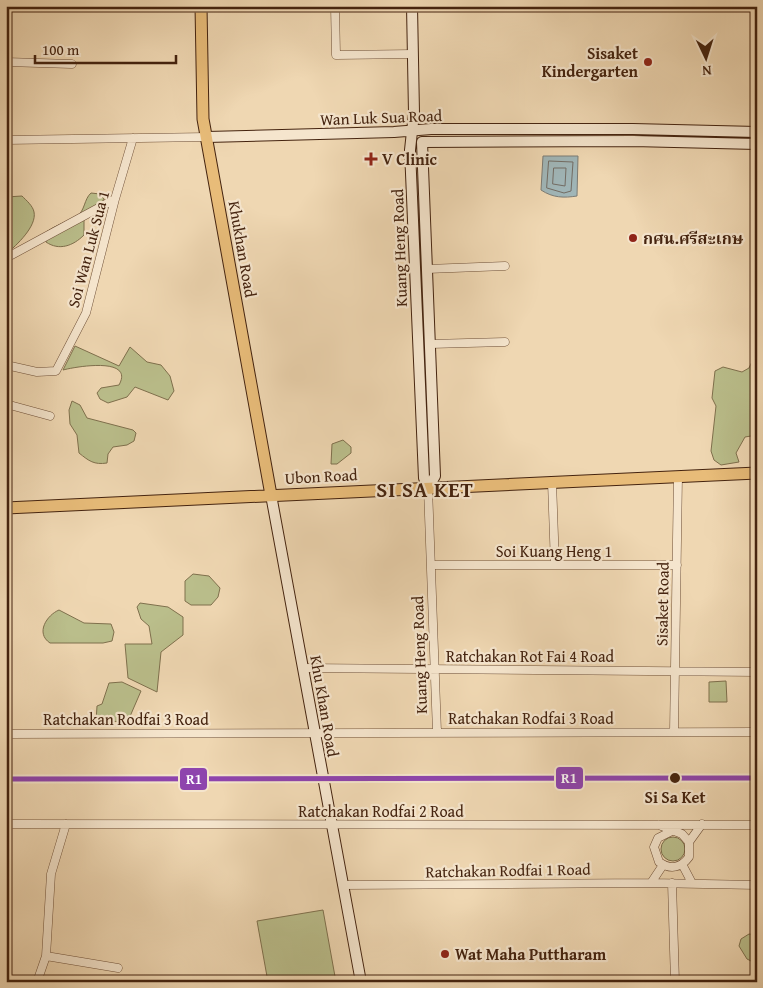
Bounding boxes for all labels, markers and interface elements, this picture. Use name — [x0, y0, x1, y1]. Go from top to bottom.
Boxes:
scale bar — [35, 32, 176, 64]
north arrow — [680, 32, 730, 82]
text: 100 m — [42, 39, 80, 60]
place label: Sisaket Kindergarten — [542, 41, 639, 83]
marker: Sisaket Kindergarten — [642, 56, 654, 68]
text: N — [701, 61, 712, 81]
street label: Wan Luk Sua Road — [320, 103, 443, 131]
place label: V Clinic — [382, 147, 438, 171]
marker: V Clinic — [364, 152, 378, 166]
street label: Soi Wan Luk Sua 1 — [61, 188, 115, 310]
street label: Kuang Heng Road — [385, 188, 413, 307]
street label: Khukhan Road — [223, 199, 263, 300]
place label: กศน.ศรีสะเกษ — [643, 226, 744, 250]
marker: กศน.ศรีสะเกษ — [627, 232, 639, 244]
street label: Ubon Road — [284, 462, 359, 490]
district label: SI SA KET — [376, 474, 474, 505]
street label: Soi Kuang Heng 1 — [496, 539, 612, 563]
street label: Sisaket Road — [649, 561, 675, 646]
street label: Kuang Heng Road — [405, 595, 433, 714]
street label: Ratchakan Rot Fai 4 Road — [446, 644, 614, 668]
street label: Khu Khan Road — [304, 653, 346, 759]
street label: Ratchakan Rodfai 3 Road — [448, 706, 614, 730]
street label: Ratchakan Rodfai 3 Road — [43, 707, 209, 731]
line badge: R1 — [555, 766, 584, 790]
line badge: R1 — [179, 767, 208, 791]
text: R1 — [561, 768, 577, 788]
text: R1 — [186, 769, 202, 789]
marker: Si Sa Ket — [668, 771, 682, 785]
place label: Si Sa Ket — [644, 785, 706, 809]
street label: Ratchakan Rodfai 2 Road — [298, 799, 464, 823]
street label: Ratchakan Rodfai 1 Road — [425, 857, 591, 883]
place label: Wat Maha Puttharam — [455, 942, 607, 966]
marker: Wat Maha Puttharam — [439, 948, 451, 960]

